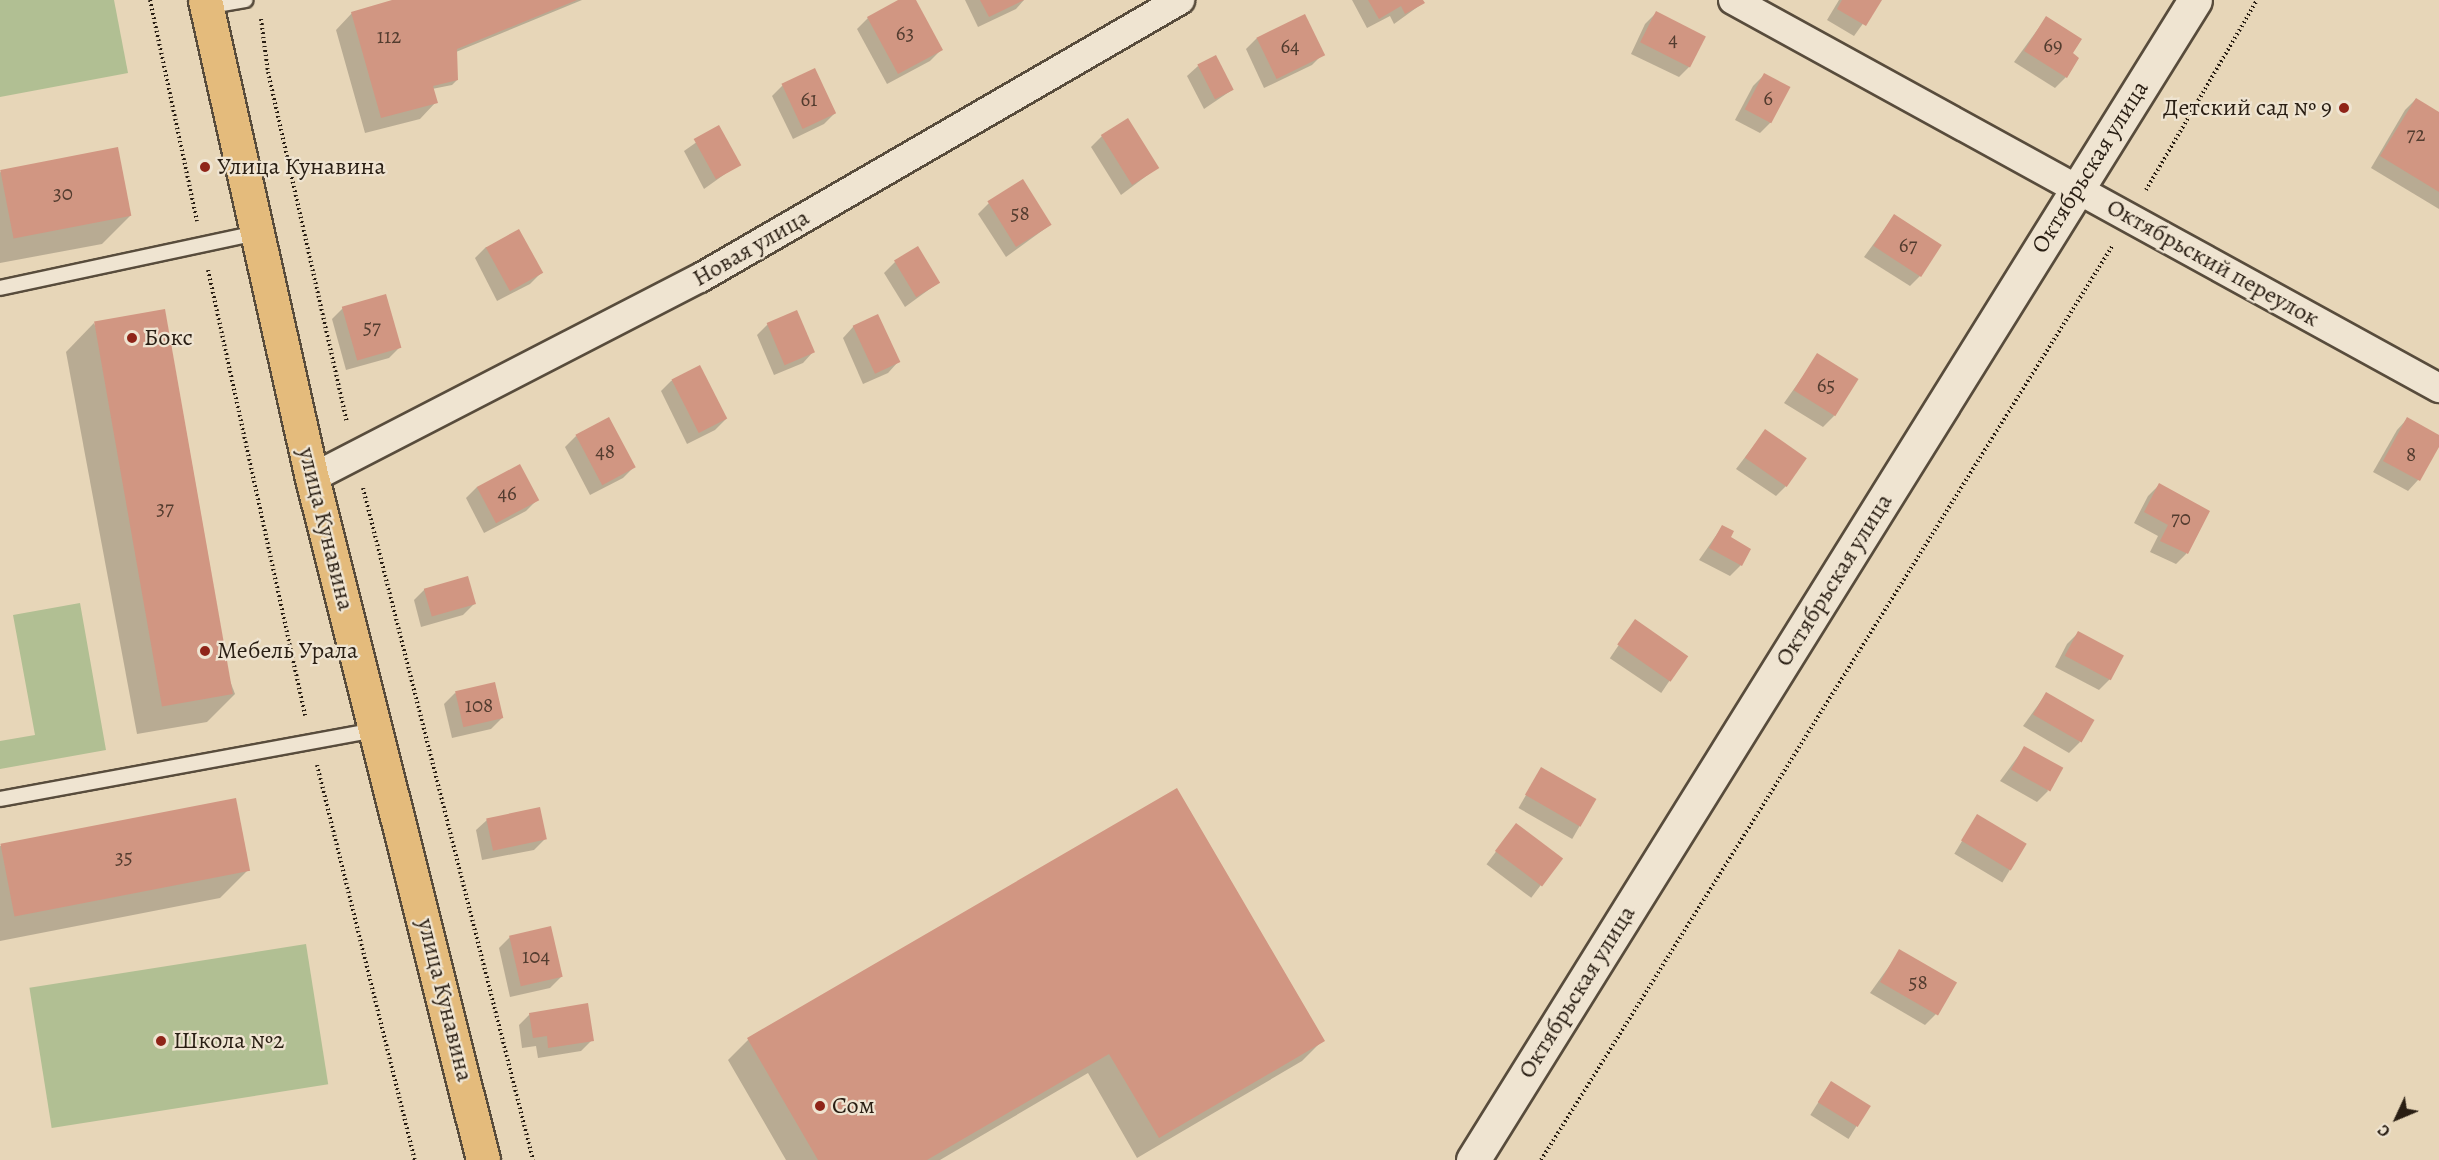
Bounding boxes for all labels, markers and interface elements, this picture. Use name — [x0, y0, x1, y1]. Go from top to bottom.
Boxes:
house number: 63 — [896, 20, 914, 46]
house number: 112 — [377, 23, 401, 49]
house number: 4 — [1668, 26, 1678, 52]
house number: 69 — [2043, 32, 2063, 58]
house number: 64 — [1280, 33, 1300, 59]
street label: Октябрьская улица — [2025, 75, 2155, 259]
house number: 6 — [1763, 85, 1773, 111]
house number: 61 — [801, 86, 817, 112]
place label: Детский сад № 9 — [2163, 94, 2332, 122]
marker: Детский сад № 9 — [2337, 101, 2351, 115]
house number: 72 — [2407, 121, 2425, 147]
place label: Улица Кунавина — [217, 153, 386, 181]
marker: Улица Кунавина — [198, 160, 212, 174]
house number: 30 — [53, 180, 73, 206]
street label: Октябрьский переулок — [2102, 193, 2324, 333]
house number: 58 — [1010, 200, 1030, 226]
street label: Новая улица — [688, 203, 814, 293]
house number: 67 — [1899, 232, 1917, 258]
house number: 57 — [363, 314, 381, 340]
place label: Бокс — [144, 324, 193, 352]
marker: Бокс — [125, 331, 139, 345]
house number: 65 — [1817, 372, 1835, 398]
house number: 48 — [595, 438, 615, 464]
house number: 8 — [2406, 441, 2416, 467]
street label: улица Кунавина — [292, 444, 360, 614]
house number: 46 — [497, 480, 517, 506]
street label: Октябрьская улица — [1769, 488, 1899, 672]
house number: 37 — [156, 495, 174, 521]
house number: 70 — [2171, 505, 2191, 531]
place label: Мебель Урала — [217, 637, 358, 665]
marker: Мебель Урала — [198, 644, 212, 658]
house number: 108 — [465, 692, 493, 718]
house number: 35 — [115, 844, 133, 870]
street label: Октябрьская улица — [1512, 900, 1642, 1084]
street label: улица Кунавина — [411, 915, 479, 1085]
house number: 104 — [522, 943, 550, 969]
house number: 58 — [1908, 969, 1928, 995]
place label: Школа №2 — [173, 1027, 284, 1055]
marker: Школа №2 — [154, 1034, 168, 1048]
north arrow — [2367, 1088, 2427, 1148]
place label: Сом — [832, 1092, 875, 1120]
marker: Сом — [813, 1099, 827, 1113]
text: С — [2373, 1119, 2395, 1142]

